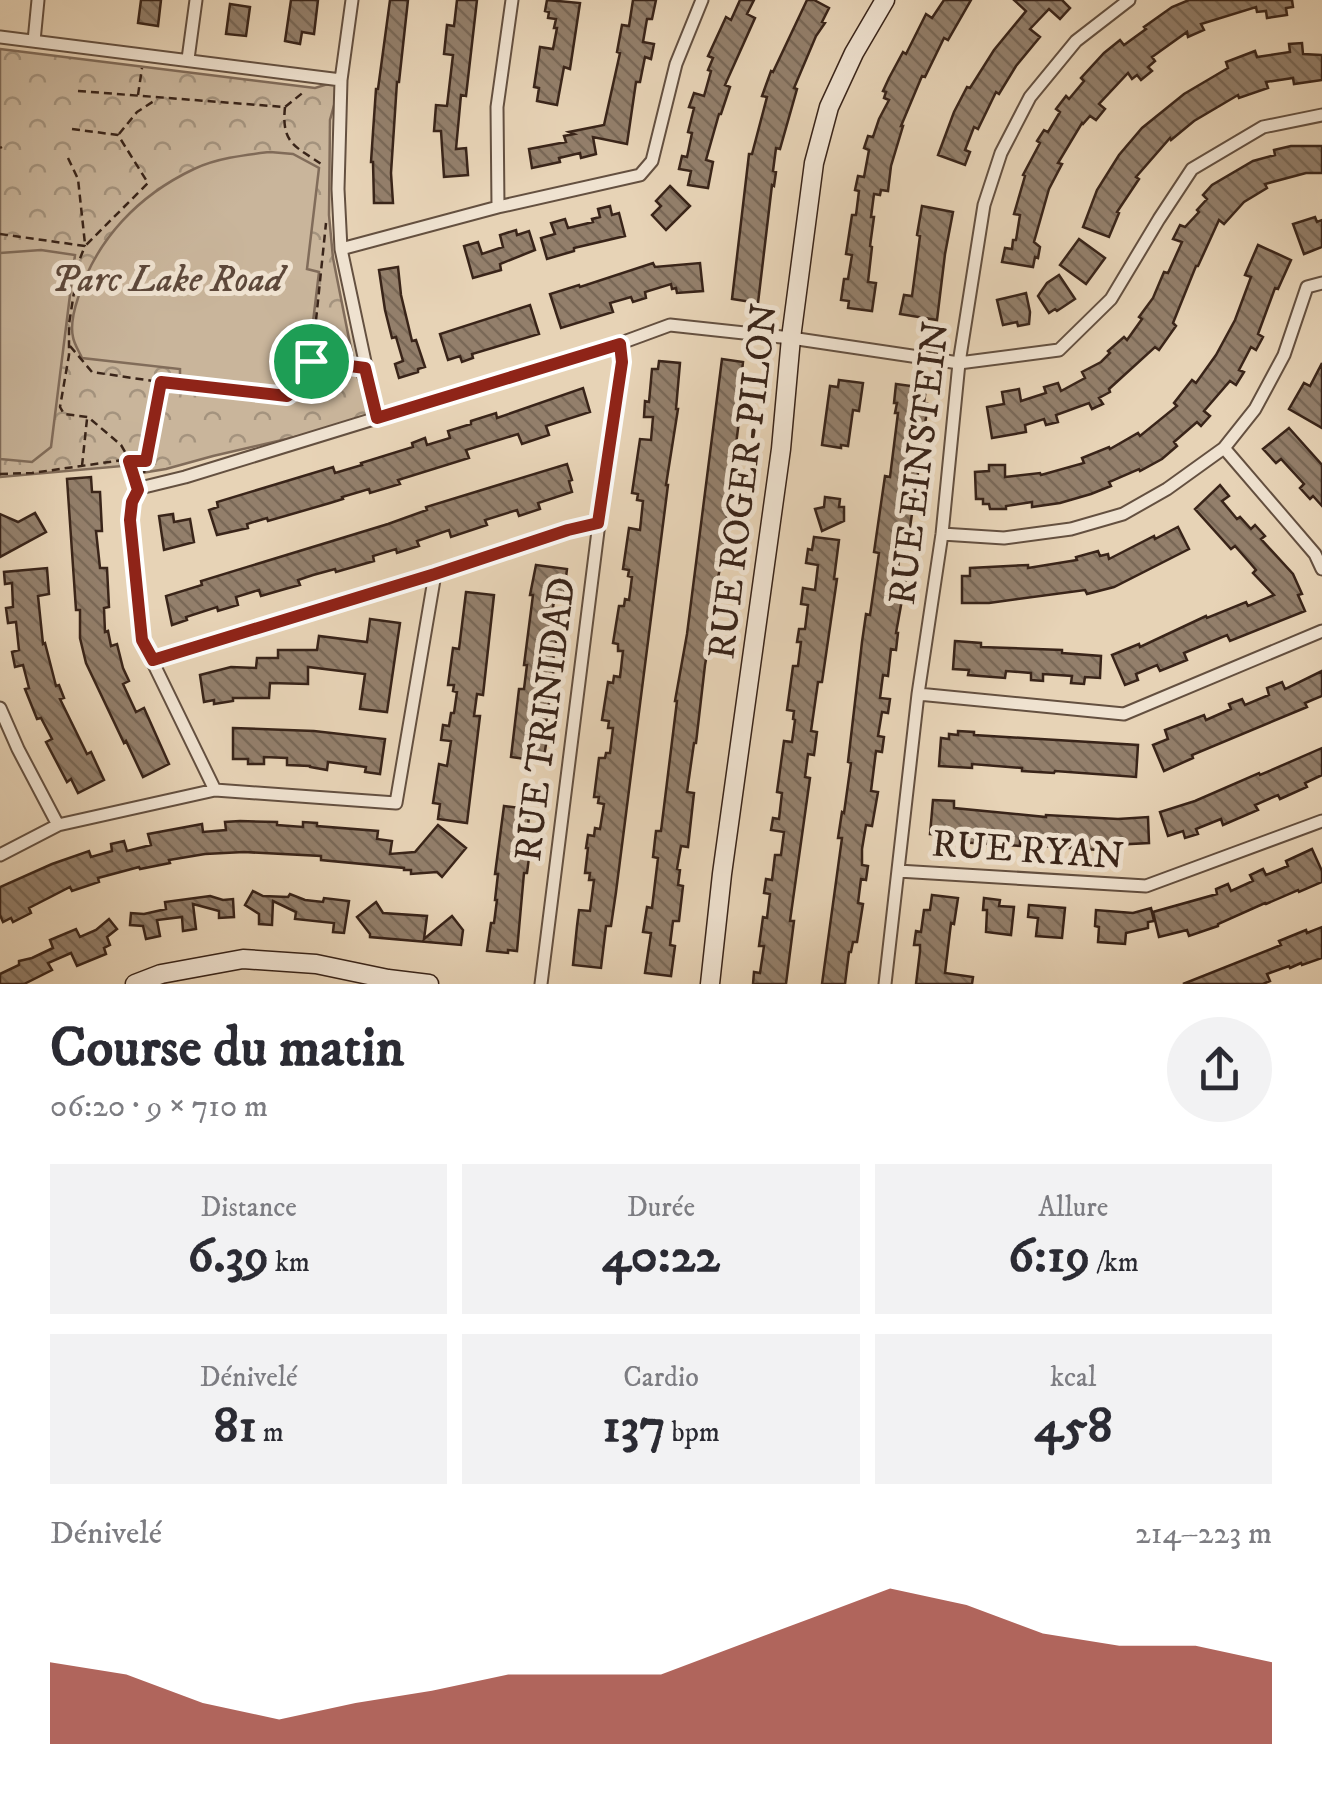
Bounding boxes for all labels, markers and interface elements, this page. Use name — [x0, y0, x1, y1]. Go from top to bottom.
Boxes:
park label: Parc Lake Road — [51, 256, 288, 304]
street label: RUE ROGER-PILON — [698, 301, 790, 662]
pin — [269, 319, 354, 404]
street label: RUE EINSTEIN — [879, 319, 961, 608]
icon: arrive — [284, 334, 339, 389]
street label: RUE TRINIDAD — [505, 574, 587, 864]
street label: RUE RYAN — [930, 820, 1126, 882]
text: Course du matin — [50, 1015, 404, 1084]
button: share — [1167, 1017, 1272, 1122]
text: 06:20 · 9 × 710 m — [50, 1087, 268, 1127]
text: Distance — [200, 1190, 297, 1225]
text: Durée — [627, 1190, 695, 1225]
text: Allure — [1038, 1190, 1108, 1225]
text: 6.39 — [187, 1225, 269, 1288]
text: 40:22 — [602, 1225, 720, 1288]
text: 6:19 — [1008, 1225, 1090, 1288]
text: km — [269, 1245, 310, 1280]
text: /km — [1090, 1245, 1139, 1280]
text: Dénivelé — [200, 1360, 298, 1395]
text: Cardio — [623, 1360, 699, 1395]
text: kcal — [1050, 1360, 1096, 1395]
text: 81 — [213, 1395, 257, 1458]
text: 137 — [602, 1395, 666, 1458]
text: 458 — [1034, 1395, 1112, 1458]
text: m — [257, 1415, 284, 1450]
text: bpm — [666, 1415, 720, 1450]
text: Dénivelé — [50, 1514, 162, 1554]
text: 214–223 m — [1135, 1514, 1272, 1554]

